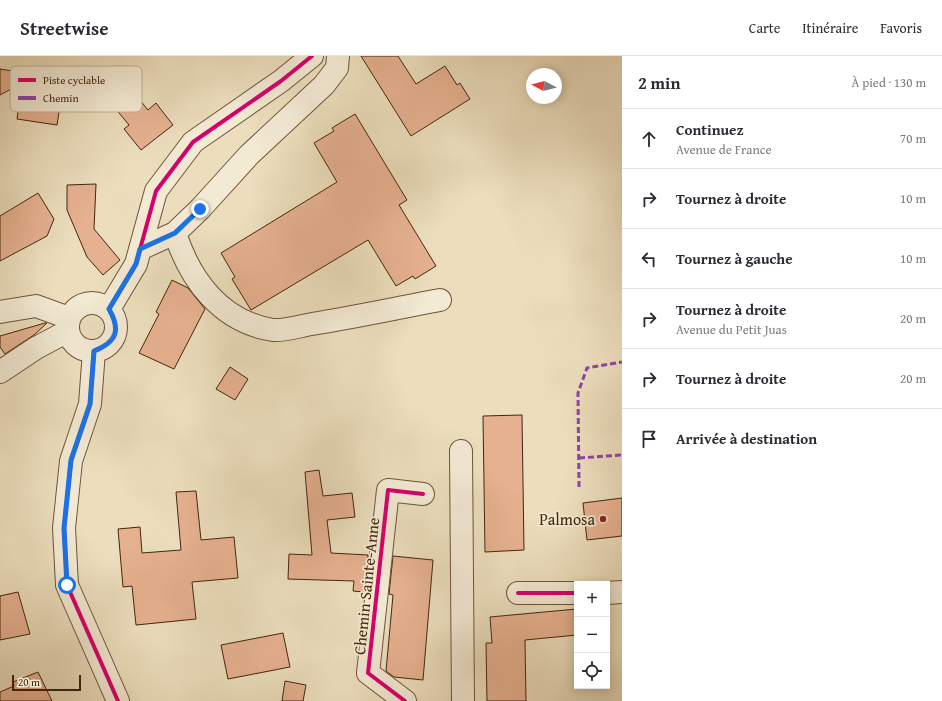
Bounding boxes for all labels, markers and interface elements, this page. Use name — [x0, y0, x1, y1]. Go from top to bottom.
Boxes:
text: Streetwise — [20, 14, 109, 42]
text: Carte — [749, 18, 780, 38]
text: Itinéraire — [802, 18, 858, 38]
text: Favoris — [880, 18, 922, 38]
legend — [10, 66, 142, 112]
north arrow — [526, 68, 562, 104]
text: 2 min — [638, 70, 680, 95]
text: Piste cyclable — [43, 72, 105, 88]
text: À pied · 130 m — [851, 73, 926, 92]
text: Chemin — [43, 90, 79, 106]
text: Continuez — [676, 119, 744, 140]
icon: ahead — [638, 128, 660, 150]
text: 70 m — [900, 129, 926, 148]
text: Avenue de France — [676, 140, 772, 159]
icon: right — [638, 188, 660, 210]
text: Tournez à droite — [676, 188, 786, 209]
text: 10 m — [900, 189, 926, 208]
route end — [191, 200, 209, 218]
icon: left — [638, 248, 660, 270]
text: Tournez à gauche — [676, 248, 793, 269]
text: 10 m — [900, 249, 926, 268]
text: Tournez à droite — [676, 299, 786, 320]
icon: right — [638, 308, 660, 330]
text: 20 m — [900, 309, 926, 328]
text: Avenue du Petit Juas — [676, 320, 787, 339]
icon: right — [638, 368, 660, 390]
text: Tournez à droite — [676, 368, 786, 389]
text: 20 m — [900, 369, 926, 388]
icon: arrive — [638, 428, 660, 450]
text: Arrivée à destination — [676, 428, 817, 449]
place label: Palmosa — [539, 507, 595, 531]
marker: Palmosa — [598, 514, 608, 524]
street label: Chemin Sainte-Anne — [347, 516, 385, 656]
route start — [58, 576, 76, 594]
map controls — [574, 581, 610, 689]
button: + — [574, 581, 610, 617]
button: − — [574, 617, 610, 653]
button: locate — [574, 653, 610, 689]
scale bar — [12, 673, 81, 692]
text: 20 m — [18, 674, 40, 690]

